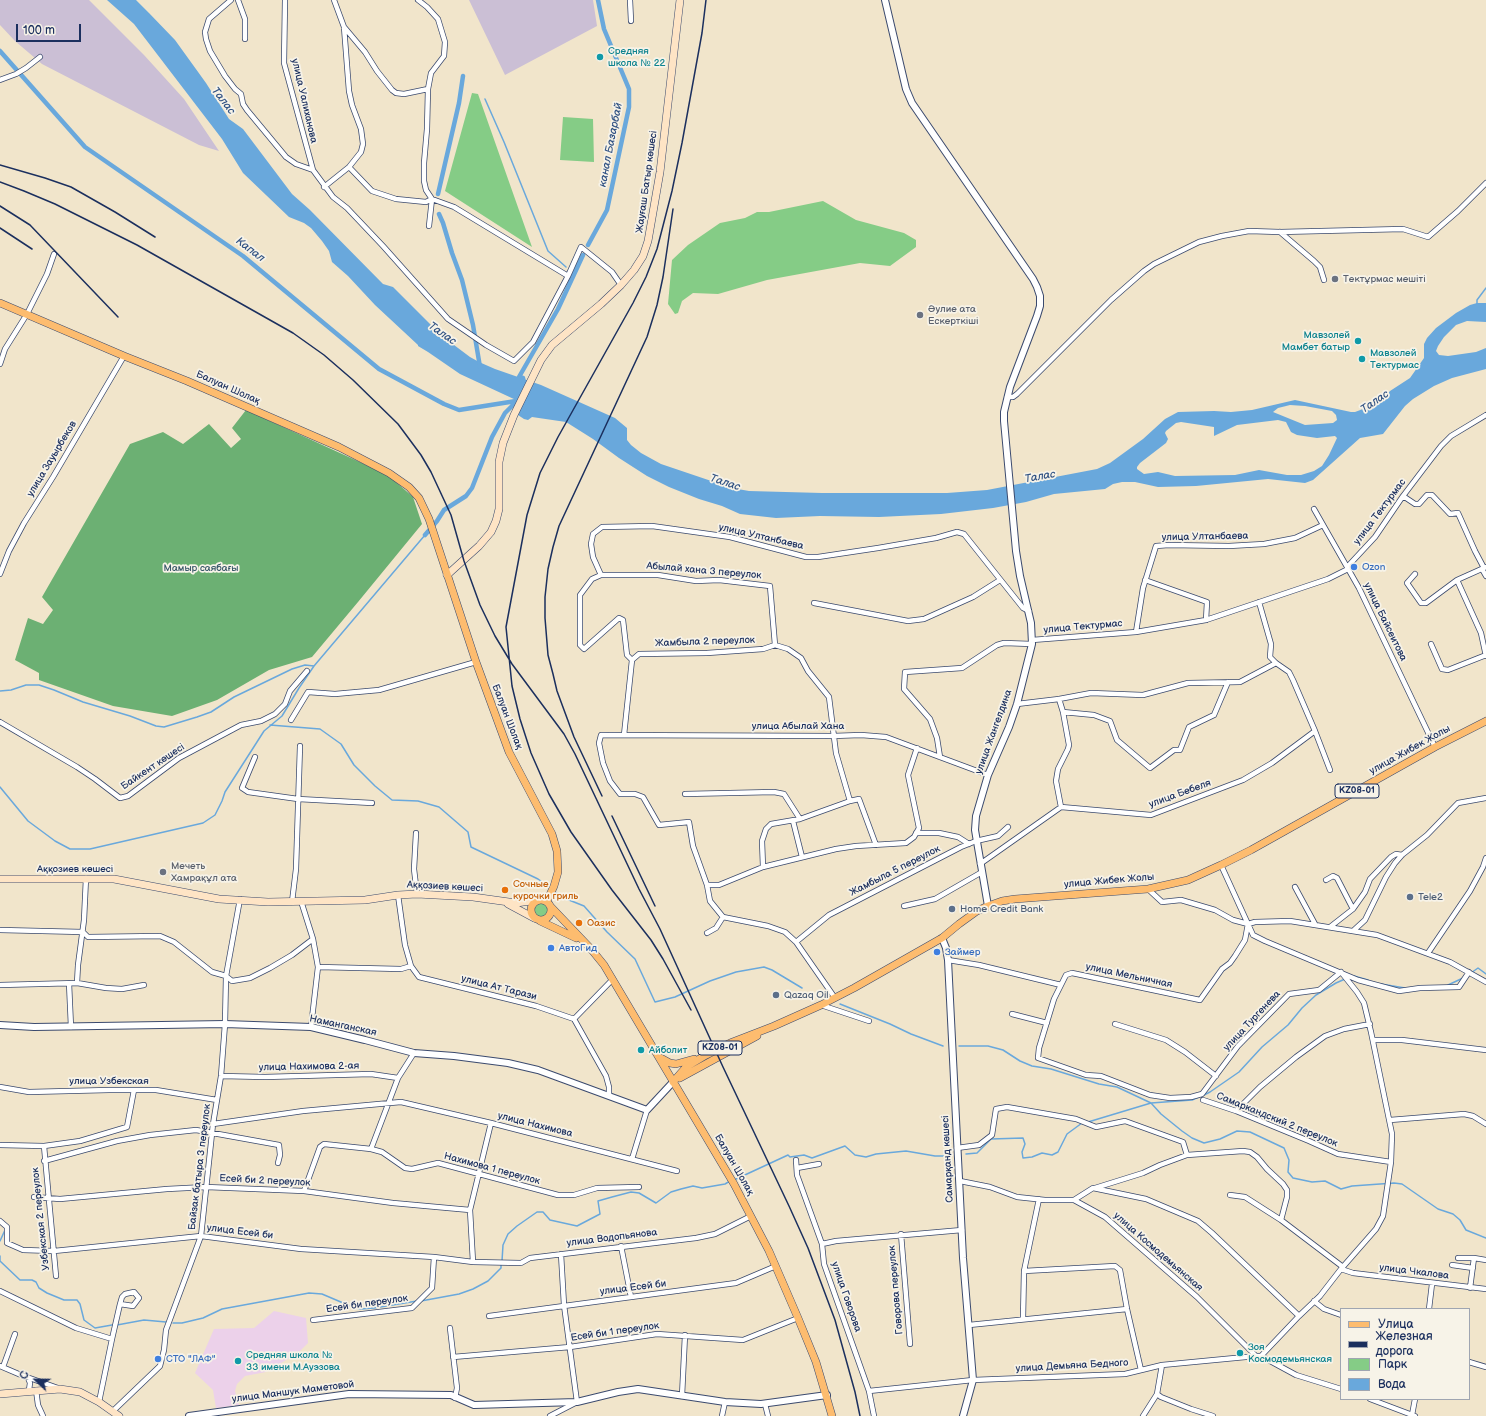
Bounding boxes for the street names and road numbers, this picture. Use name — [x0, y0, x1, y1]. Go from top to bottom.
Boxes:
street label: улица Уалиханова — [288, 58, 320, 144]
street label: Жауғаш Батыр көшесі — [634, 130, 660, 234]
street label: Балуан Шолақ — [194, 369, 262, 407]
street label: улица Зауырбеков — [25, 419, 79, 499]
street label: улица Тектурмас — [1351, 477, 1409, 547]
street label: улица Ултанбаева — [717, 521, 805, 553]
street label: улица Ултанбаева — [1162, 530, 1248, 544]
street label: Абылай хана 3 переулок — [646, 560, 762, 582]
street label: улица Байсеитова — [1361, 581, 1409, 663]
street label: улица Тектурмас — [1043, 618, 1123, 636]
street label: Жамбыла 2 переулок — [655, 634, 755, 650]
street label: Балуан Шолақ — [489, 683, 525, 751]
street label: улица Жангелдина — [973, 688, 1015, 776]
street label: улица Абылай Хана — [752, 720, 844, 732]
street label: улица Жибек Жолы — [1368, 723, 1452, 777]
street label: Байкент көшесі — [119, 741, 187, 793]
street label: улица Бебеля — [1147, 777, 1213, 811]
road number: KZ08-01 — [1335, 784, 1379, 798]
street label: Жамбыла 5 переулок — [848, 843, 942, 899]
street label: Аққозиев көшесі — [37, 863, 113, 875]
street label: улица Жибек Жолы — [1063, 871, 1155, 891]
street label: Аққозиев көшесі — [407, 879, 483, 895]
street label: улица Мельничная — [1084, 961, 1174, 991]
street label: улица Ат Тарази — [460, 973, 538, 1003]
street label: улица Тургенева — [1221, 988, 1283, 1054]
street label: Наманганская — [308, 1013, 378, 1039]
road number: KZ08-01 — [698, 1041, 742, 1055]
street label: улица Нахимова 2-ая — [259, 1060, 359, 1074]
street label: улица Узбекская — [69, 1075, 149, 1087]
street label: Самаркандский 2 переулок — [1215, 1090, 1339, 1150]
street label: Байзак батыра 3 переулок — [186, 1103, 214, 1231]
street label: улица Нахимова — [496, 1110, 574, 1140]
street label: Самарқанд көшесі — [940, 1115, 956, 1203]
street label: Балуан Шолақ — [712, 1132, 756, 1198]
street label: Нахимова 1 переулок — [443, 1150, 541, 1188]
street label: Узбекская 2 переулок — [30, 1167, 52, 1271]
street label: Есей би 2 переулок — [219, 1173, 311, 1189]
street label: улица Космодемьянская — [1111, 1210, 1205, 1294]
street label: улица Есей би — [206, 1222, 274, 1242]
street label: улица Водопьянова — [566, 1226, 658, 1250]
street label: Говорова переулок — [886, 1245, 906, 1335]
street label: улица Говорова — [828, 1260, 864, 1334]
street label: улица Чкалова — [1378, 1262, 1450, 1282]
street label: улица Есей би — [599, 1278, 667, 1298]
street label: Есей би переулок — [325, 1292, 409, 1316]
street label: Есей би 1 переулок — [570, 1320, 660, 1344]
street label: улица Демьяна Бедного — [1015, 1357, 1129, 1375]
street label: улица Маншук Маметовой — [231, 1379, 355, 1405]

